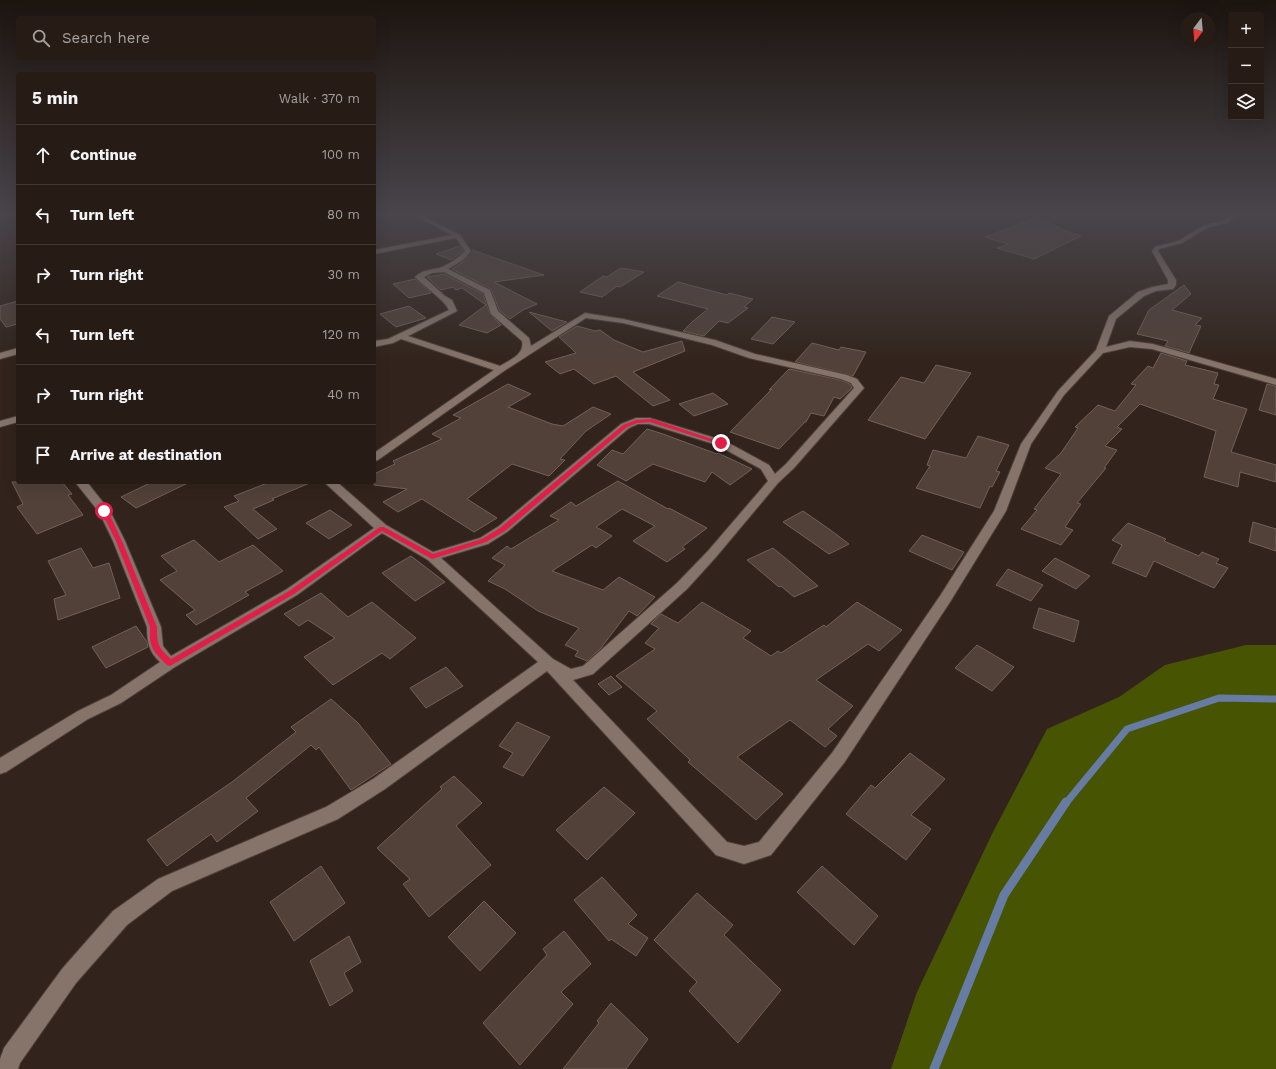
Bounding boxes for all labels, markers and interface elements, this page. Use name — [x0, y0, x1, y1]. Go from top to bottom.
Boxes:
north arrow — [1180, 12, 1216, 48]
map controls — [1228, 12, 1264, 120]
button: + — [1228, 12, 1264, 48]
search box — [16, 16, 376, 60]
icon: search — [30, 27, 52, 49]
text: Search here — [62, 29, 150, 47]
button: − — [1228, 48, 1264, 84]
button: layers — [1228, 84, 1264, 120]
text: 5 min — [32, 88, 78, 108]
text: Walk · 370 m — [279, 91, 360, 106]
icon: ahead — [32, 144, 54, 166]
text: Continue — [70, 146, 137, 164]
text: 100 m — [322, 147, 360, 162]
icon: left — [32, 204, 54, 226]
text: Turn left — [70, 206, 134, 224]
text: 80 m — [327, 207, 360, 222]
icon: right — [32, 264, 54, 286]
text: Turn right — [70, 266, 143, 284]
text: 30 m — [328, 267, 360, 282]
icon: left — [32, 324, 54, 346]
text: Turn left — [70, 326, 134, 344]
text: 120 m — [322, 327, 360, 342]
icon: right — [32, 384, 54, 406]
text: Turn right — [70, 386, 143, 404]
text: 40 m — [327, 387, 360, 402]
route end — [712, 434, 730, 452]
icon: arrive — [32, 444, 54, 466]
text: Arrive at destination — [70, 446, 222, 464]
route start — [95, 502, 113, 520]

